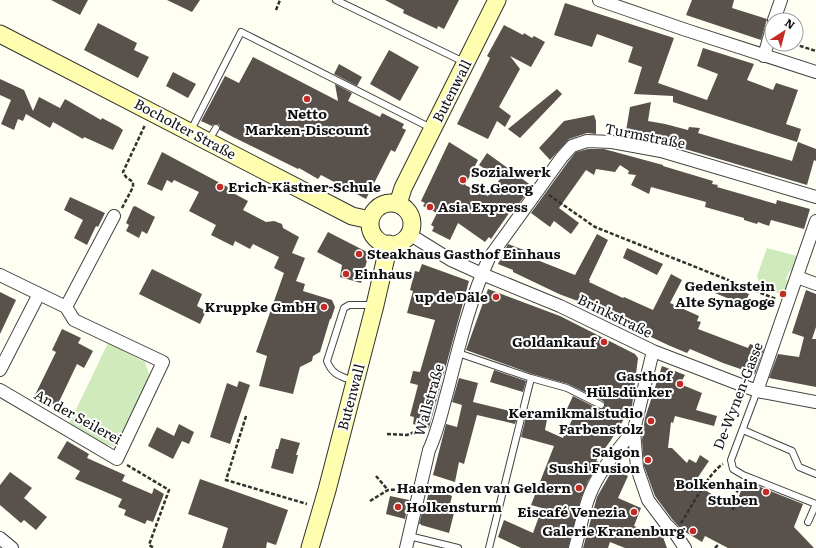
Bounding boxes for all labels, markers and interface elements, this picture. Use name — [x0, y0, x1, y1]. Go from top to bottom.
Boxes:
north arrow — [764, 12, 804, 52]
text: N — [782, 14, 799, 32]
street label: Butenwall — [427, 55, 476, 125]
street label: Bocholter Straße — [131, 93, 240, 163]
marker: Netto Marken-Discount — [302, 94, 312, 104]
place label: Netto Marken-Discount — [245, 103, 370, 139]
street label: Turmstraße — [603, 117, 687, 153]
place label: Sozialwerk St.Georg — [471, 161, 551, 197]
marker: Sozialwerk St.Georg — [458, 175, 468, 185]
place label: Erich-Kästner-Schule — [228, 176, 381, 196]
marker: Erich-Kästner-Schule — [215, 182, 225, 192]
place label: Asia Express — [438, 196, 528, 216]
marker: Asia Express — [425, 202, 435, 212]
place label: Steakhaus Gasthof Einhaus — [367, 243, 561, 263]
marker: Steakhaus Gasthof Einhaus — [354, 249, 364, 259]
place label: Einhaus — [354, 263, 412, 283]
marker: Einhaus — [341, 269, 351, 279]
place label: Gedenkstein Alte Synagoge — [675, 275, 775, 311]
place label: up de Däle — [415, 286, 488, 306]
street label: Brinkstraße — [575, 288, 656, 342]
marker: Gedenkstein Alte Synagoge — [778, 289, 788, 299]
marker: up de Däle — [491, 292, 501, 302]
place label: Kruppke GmbH — [205, 296, 316, 316]
marker: Kruppke GmbH — [319, 302, 329, 312]
place label: Goldankauf — [512, 331, 598, 351]
marker: Goldankauf — [599, 337, 609, 347]
street label: De-Wynen-Gasse — [707, 339, 767, 452]
street label: Butenwall — [332, 361, 369, 432]
street label: Wallstraße — [408, 361, 448, 438]
place label: Gasthof Hülsdünker — [586, 365, 674, 401]
marker: Gasthof Hülsdünker — [675, 379, 685, 389]
street label: An der Seilerei — [31, 384, 126, 449]
place label: Keramikmalstudio Farbenstolz — [508, 402, 644, 438]
marker: Keramikmalstudio Farbenstolz — [646, 416, 656, 426]
place label: Saigon Sushi Fusion — [549, 441, 640, 477]
marker: Saigon Sushi Fusion — [643, 455, 653, 465]
place label: Bolkenhain Stuben — [675, 473, 758, 509]
place label: Haarmoden van Geldern — [397, 477, 571, 497]
marker: Haarmoden van Geldern — [574, 483, 584, 493]
marker: Bolkenhain Stuben — [761, 487, 771, 497]
place label: Holkensturm — [406, 496, 502, 516]
place label: Eiscafé Venezia — [517, 501, 627, 521]
marker: Holkensturm — [393, 502, 403, 512]
marker: Eiscafé Venezia — [629, 507, 639, 517]
place label: Galerie Kranenburg — [542, 520, 686, 540]
marker: Galerie Kranenburg — [688, 526, 698, 536]

